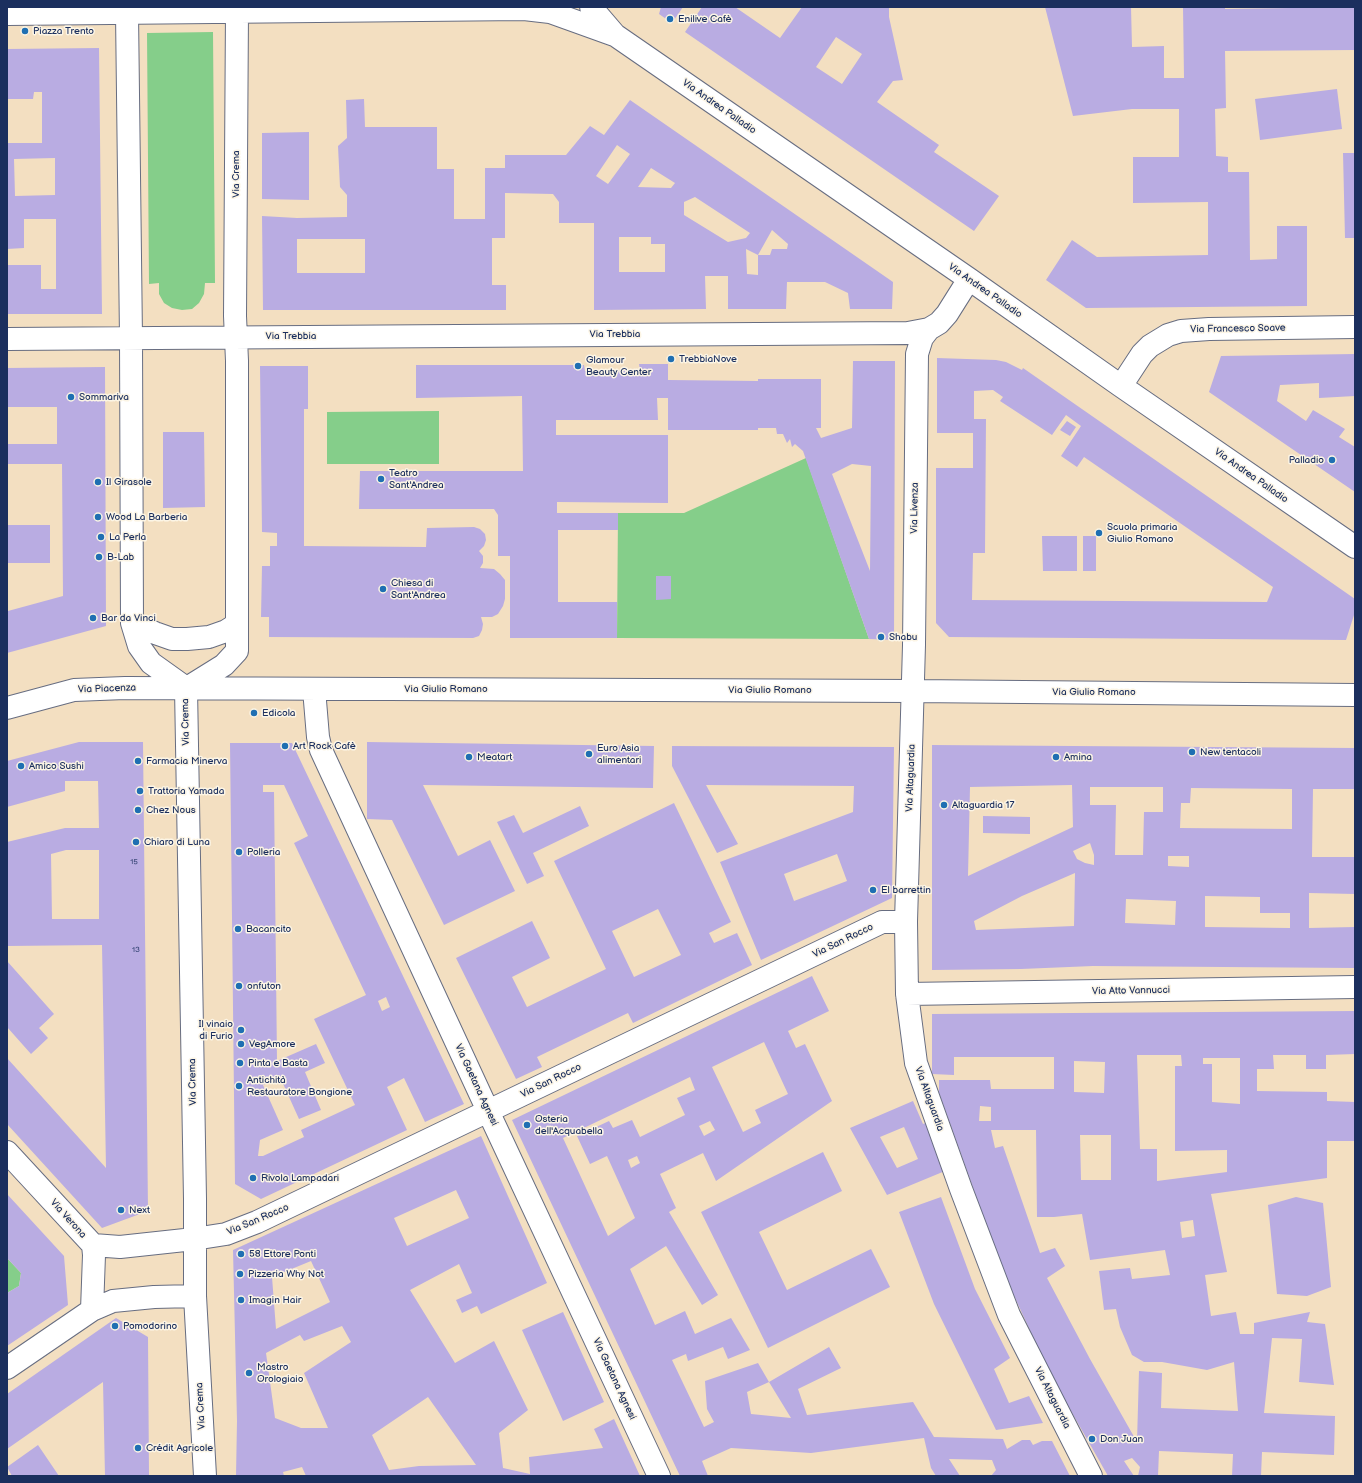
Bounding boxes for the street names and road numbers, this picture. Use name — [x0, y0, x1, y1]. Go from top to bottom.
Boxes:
street label: Via Andrea Palladio — [680, 77, 758, 137]
street label: Via Crema — [230, 150, 242, 198]
street label: Via Andrea Palladio — [946, 261, 1024, 321]
street label: Via Francesco Soave — [1190, 322, 1286, 336]
street label: Via Trebbia — [590, 328, 640, 340]
street label: Via Trebbia — [266, 330, 316, 342]
street label: Via Andrea Palladio — [1212, 446, 1290, 506]
street label: Via Livenza — [909, 482, 921, 534]
street label: Via Piacenza — [78, 682, 136, 696]
street label: Via Giulio Romano — [404, 683, 488, 695]
street label: Via Giulio Romano — [728, 684, 812, 696]
street label: Via Giulio Romano — [1052, 686, 1136, 698]
street label: Via Crema — [180, 698, 192, 746]
street label: Via Altaguardia — [904, 744, 918, 812]
street label: Via San Rocco — [811, 921, 875, 961]
street label: Via Atto Vannucci — [1092, 984, 1170, 998]
street label: Via Gaetana Agnesi — [452, 1042, 500, 1128]
street label: Via Crema — [187, 1058, 199, 1106]
street label: Via San Rocco — [519, 1061, 583, 1101]
street label: Via Altaguardia — [912, 1065, 946, 1133]
street label: Via Verona — [47, 1197, 89, 1241]
street label: Via San Rocco — [225, 1202, 291, 1238]
street label: Via Gaetana Agnesi — [590, 1336, 638, 1422]
street label: Via Altaguardia — [1031, 1365, 1073, 1431]
street label: Via Crema — [194, 1382, 208, 1430]

